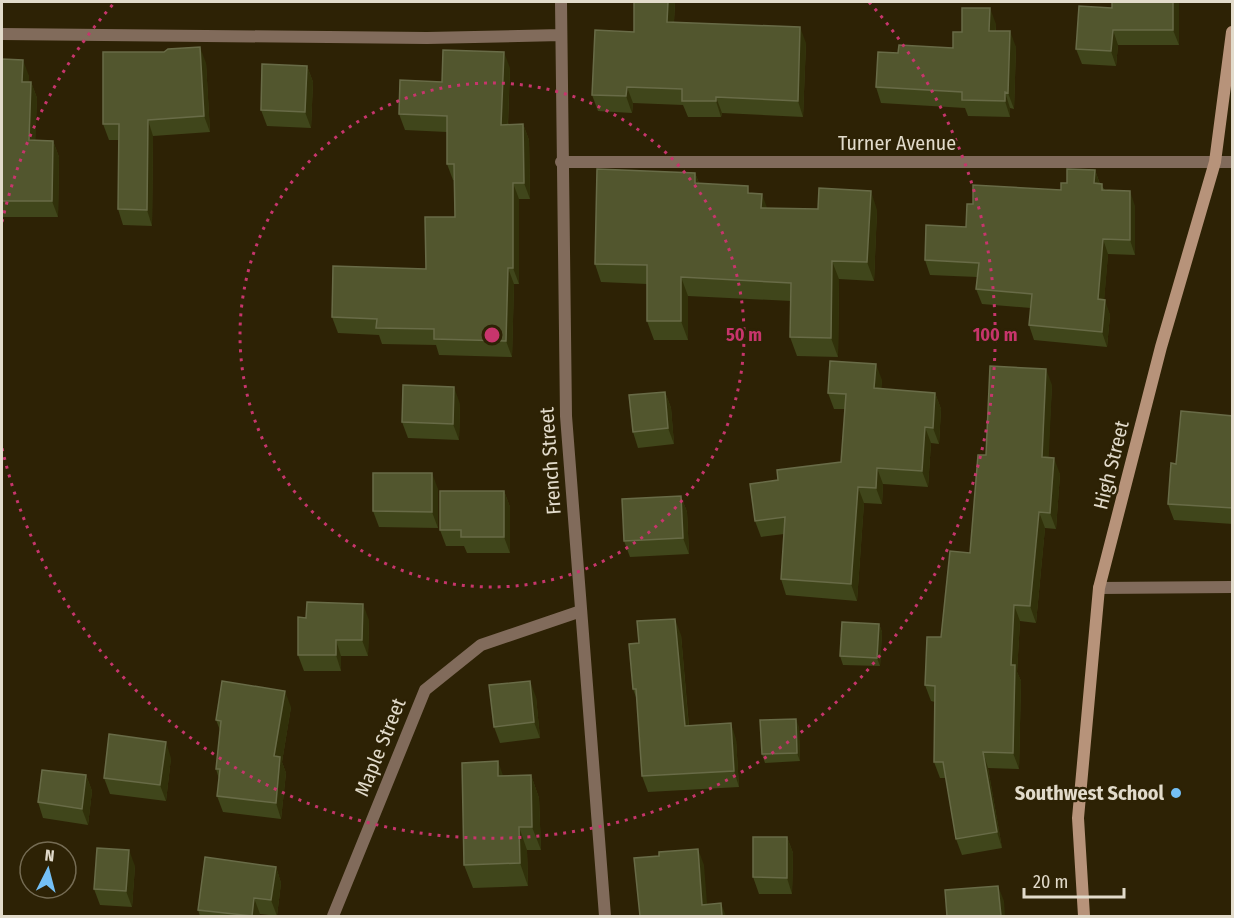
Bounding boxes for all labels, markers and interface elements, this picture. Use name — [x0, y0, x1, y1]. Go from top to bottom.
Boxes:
street label: Turner Avenue — [838, 131, 956, 155]
text: 50 m — [726, 324, 762, 346]
text: 100 m — [973, 324, 1017, 346]
centre of rings — [482, 325, 502, 345]
street label: French Street — [534, 406, 566, 516]
street label: High Street — [1088, 418, 1134, 512]
street label: Maple Street — [349, 694, 411, 800]
place label: Southwest School — [1015, 781, 1165, 805]
marker: Southwest School — [1169, 786, 1183, 800]
north arrow — [18, 840, 78, 900]
text: N — [44, 846, 55, 866]
scale bar — [1024, 861, 1124, 899]
text: 20 m — [1033, 871, 1068, 893]

